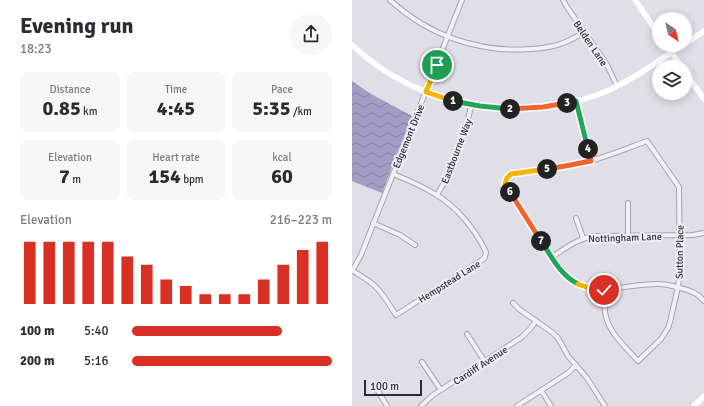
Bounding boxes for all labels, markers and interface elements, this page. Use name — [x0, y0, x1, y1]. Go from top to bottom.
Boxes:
text: Evening run — [20, 12, 134, 39]
north arrow — [652, 12, 692, 52]
map controls — [652, 12, 692, 100]
button: share — [290, 13, 332, 55]
street label: Belden Lane — [571, 18, 610, 69]
text: 18:23 — [20, 41, 52, 57]
pin — [420, 48, 454, 82]
icon: arrive — [426, 54, 448, 76]
button: layers — [652, 60, 692, 100]
text: Distance — [50, 83, 90, 96]
text: Time — [165, 83, 187, 96]
text: Pace — [271, 83, 293, 96]
pin: 1 — [443, 91, 463, 111]
pin: 3 — [557, 93, 577, 113]
text: 1 — [450, 94, 456, 107]
text: 0.85 — [43, 96, 81, 121]
text: 4:45 — [157, 96, 195, 121]
text: 5:35 — [252, 96, 290, 121]
text: 3 — [564, 96, 570, 109]
pin: 2 — [500, 99, 520, 119]
text: 2 — [507, 102, 513, 115]
street label: Edgemont Drive — [391, 103, 427, 170]
text: km — [81, 105, 97, 118]
text: /km — [290, 105, 312, 118]
street label: Eastbourne Way — [439, 117, 475, 186]
pin: 4 — [578, 139, 598, 159]
text: 4 — [585, 142, 591, 155]
text: Elevation — [48, 151, 92, 164]
text: Heart rate — [152, 151, 200, 164]
text: kcal — [272, 151, 292, 164]
pin: 5 — [537, 159, 557, 179]
text: 5 — [544, 162, 550, 175]
text: 7 — [59, 164, 70, 189]
text: 154 — [148, 164, 181, 189]
text: 60 — [271, 164, 293, 189]
text: m — [70, 173, 81, 186]
text: bpm — [181, 173, 204, 186]
pin: 6 — [500, 182, 520, 202]
text: 6 — [507, 185, 513, 198]
text: Elevation — [20, 212, 72, 228]
text: 216–223 m — [270, 212, 332, 228]
street label: Sutton Place — [674, 225, 686, 279]
pin: 7 — [531, 231, 551, 251]
street label: Nottingham Lane — [588, 231, 662, 245]
text: 7 — [538, 234, 544, 247]
street label: Hempstead Lane — [416, 258, 483, 306]
pin — [587, 273, 621, 307]
icon: check — [593, 279, 615, 301]
text: 100 m — [20, 323, 54, 339]
text: 5:40 — [84, 323, 109, 339]
street label: Cardiff Avenue — [451, 344, 510, 388]
text: 200 m — [20, 353, 54, 369]
text: 5:16 — [84, 353, 109, 369]
scale bar — [364, 378, 422, 397]
text: 100 m — [370, 380, 399, 393]

